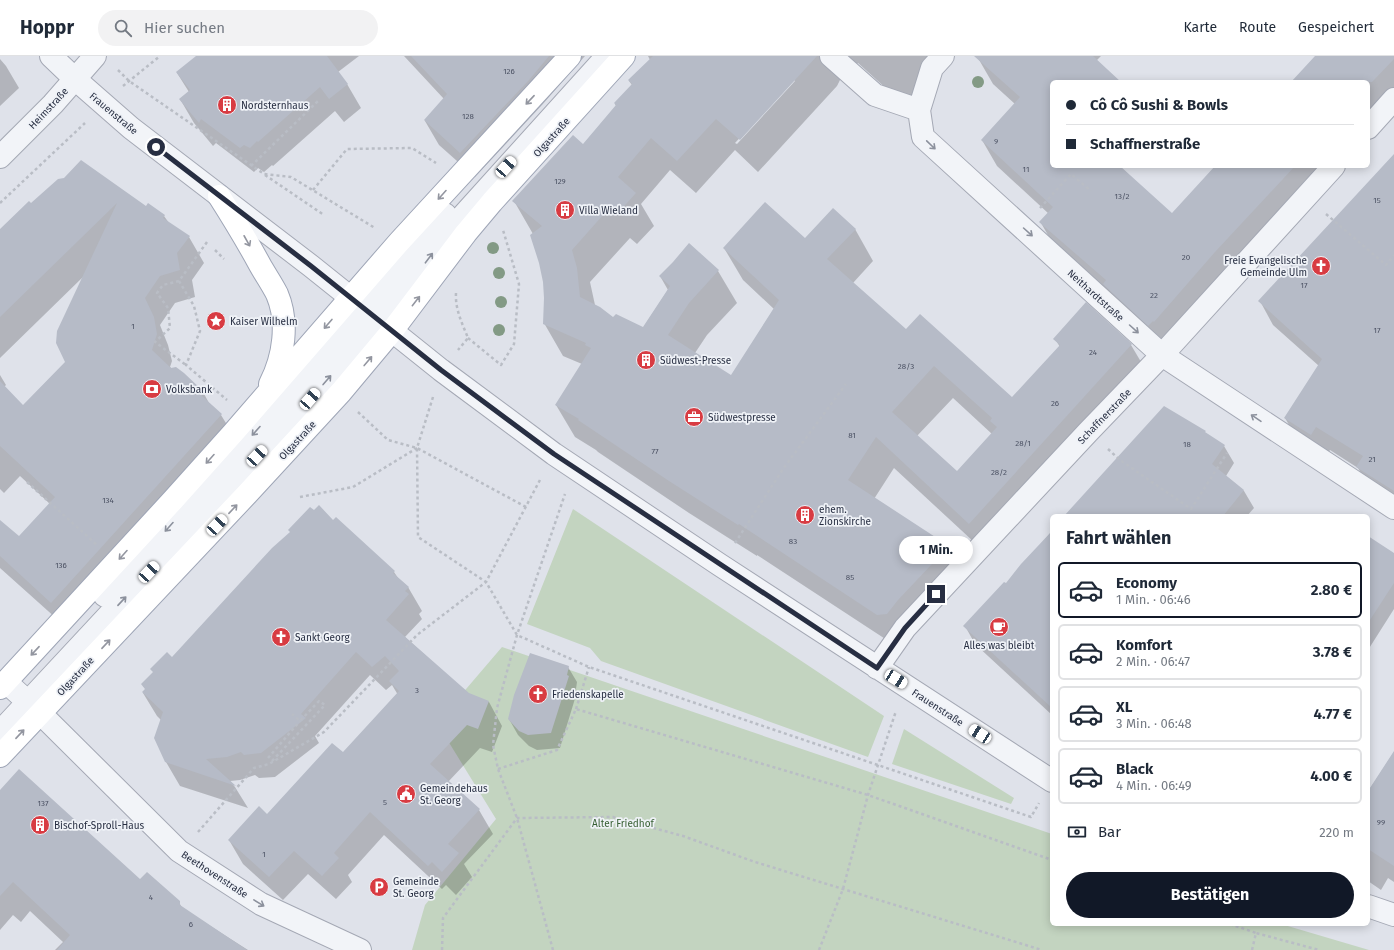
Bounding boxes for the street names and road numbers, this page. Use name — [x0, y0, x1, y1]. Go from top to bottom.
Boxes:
street label: Heimstraße — [27, 85, 71, 132]
street label: Frauenstraße — [87, 90, 140, 137]
street label: Olgastraße — [531, 116, 573, 160]
street label: Neithardtstraße — [1065, 267, 1126, 324]
street label: Schaffnerstraße — [1075, 387, 1134, 447]
street label: Olgastraße — [277, 419, 319, 463]
street label: Olgastraße — [55, 655, 97, 699]
street label: Frauenstraße — [909, 687, 966, 729]
street label: Beethovenstraße — [179, 849, 250, 901]

